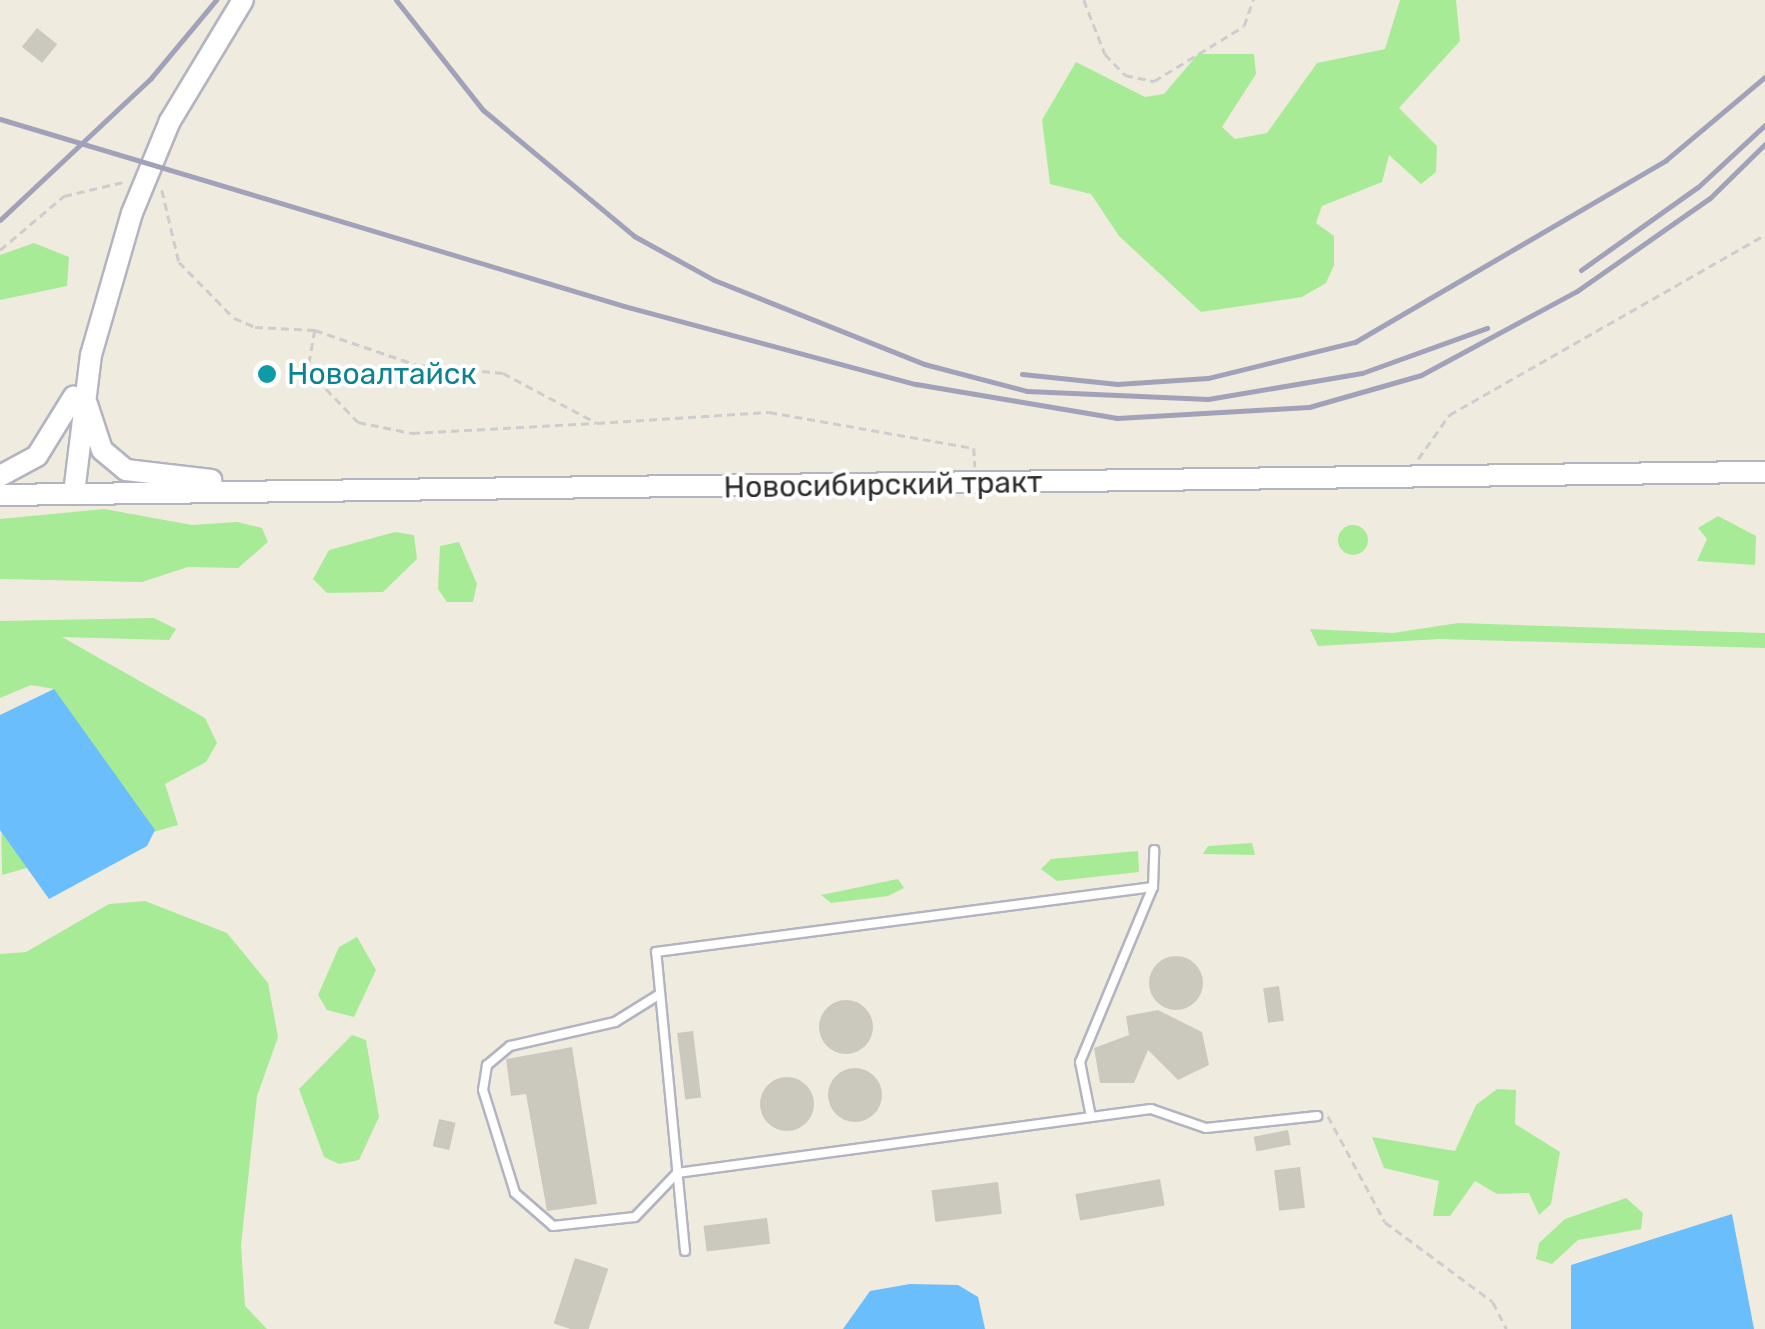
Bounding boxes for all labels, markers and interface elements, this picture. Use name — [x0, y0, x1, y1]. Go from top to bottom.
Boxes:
place label: Новоалтайск — [287, 356, 476, 392]
marker: Новоалтайск — [256, 363, 278, 385]
street label: Новосибирский тракт — [723, 464, 1043, 506]

